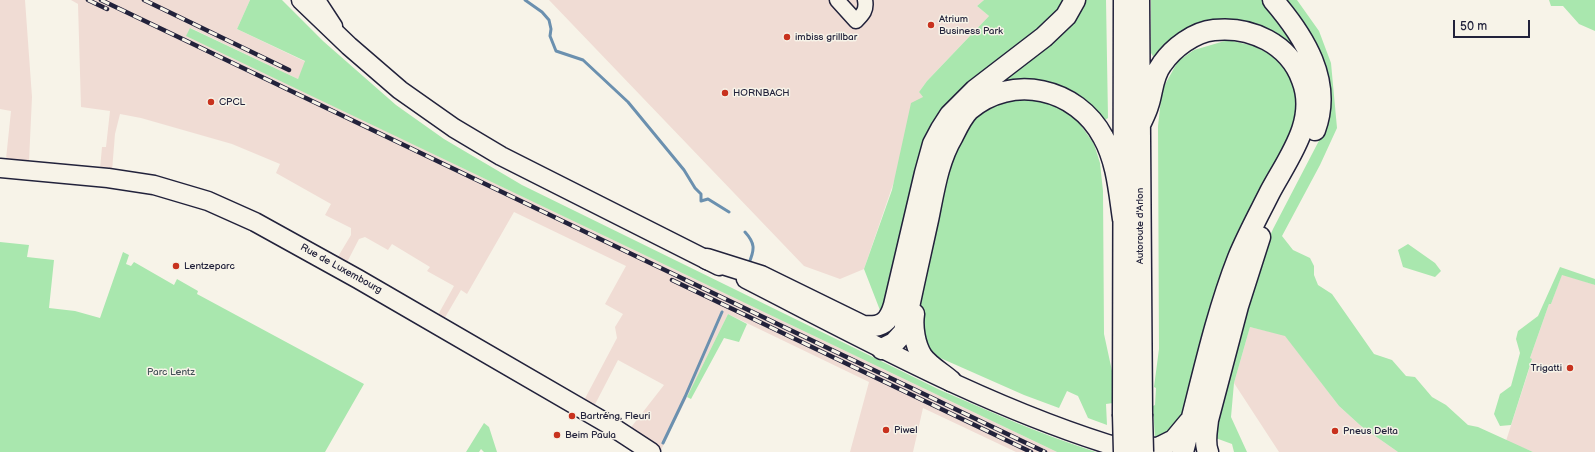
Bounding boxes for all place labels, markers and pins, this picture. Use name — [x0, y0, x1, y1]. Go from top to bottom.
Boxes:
place label: Atrium Business Park — [939, 13, 1003, 36]
marker: Atrium Business Park — [926, 20, 936, 30]
place label: imbiss grillbar — [795, 31, 857, 43]
marker: imbiss grillbar — [782, 32, 792, 42]
place label: HORNBACH — [733, 87, 790, 99]
marker: HORNBACH — [720, 88, 730, 98]
place label: CPCL — [219, 96, 245, 108]
marker: CPCL — [206, 97, 216, 107]
place label: Lentzeparc — [184, 260, 235, 272]
marker: Lentzeparc — [171, 261, 181, 271]
place label: Trigatti — [1531, 362, 1562, 374]
marker: Trigatti — [1565, 363, 1575, 373]
place label: Bartréng, Fleuri — [580, 410, 650, 422]
marker: Bartréng, Fleuri — [567, 411, 577, 421]
place label: Piwel — [894, 424, 917, 436]
marker: Piwel — [881, 425, 891, 435]
place label: Pneus Delta — [1343, 425, 1398, 437]
marker: Pneus Delta — [1330, 426, 1340, 436]
place label: Beim Paula — [565, 429, 616, 441]
marker: Beim Paula — [552, 430, 562, 440]

